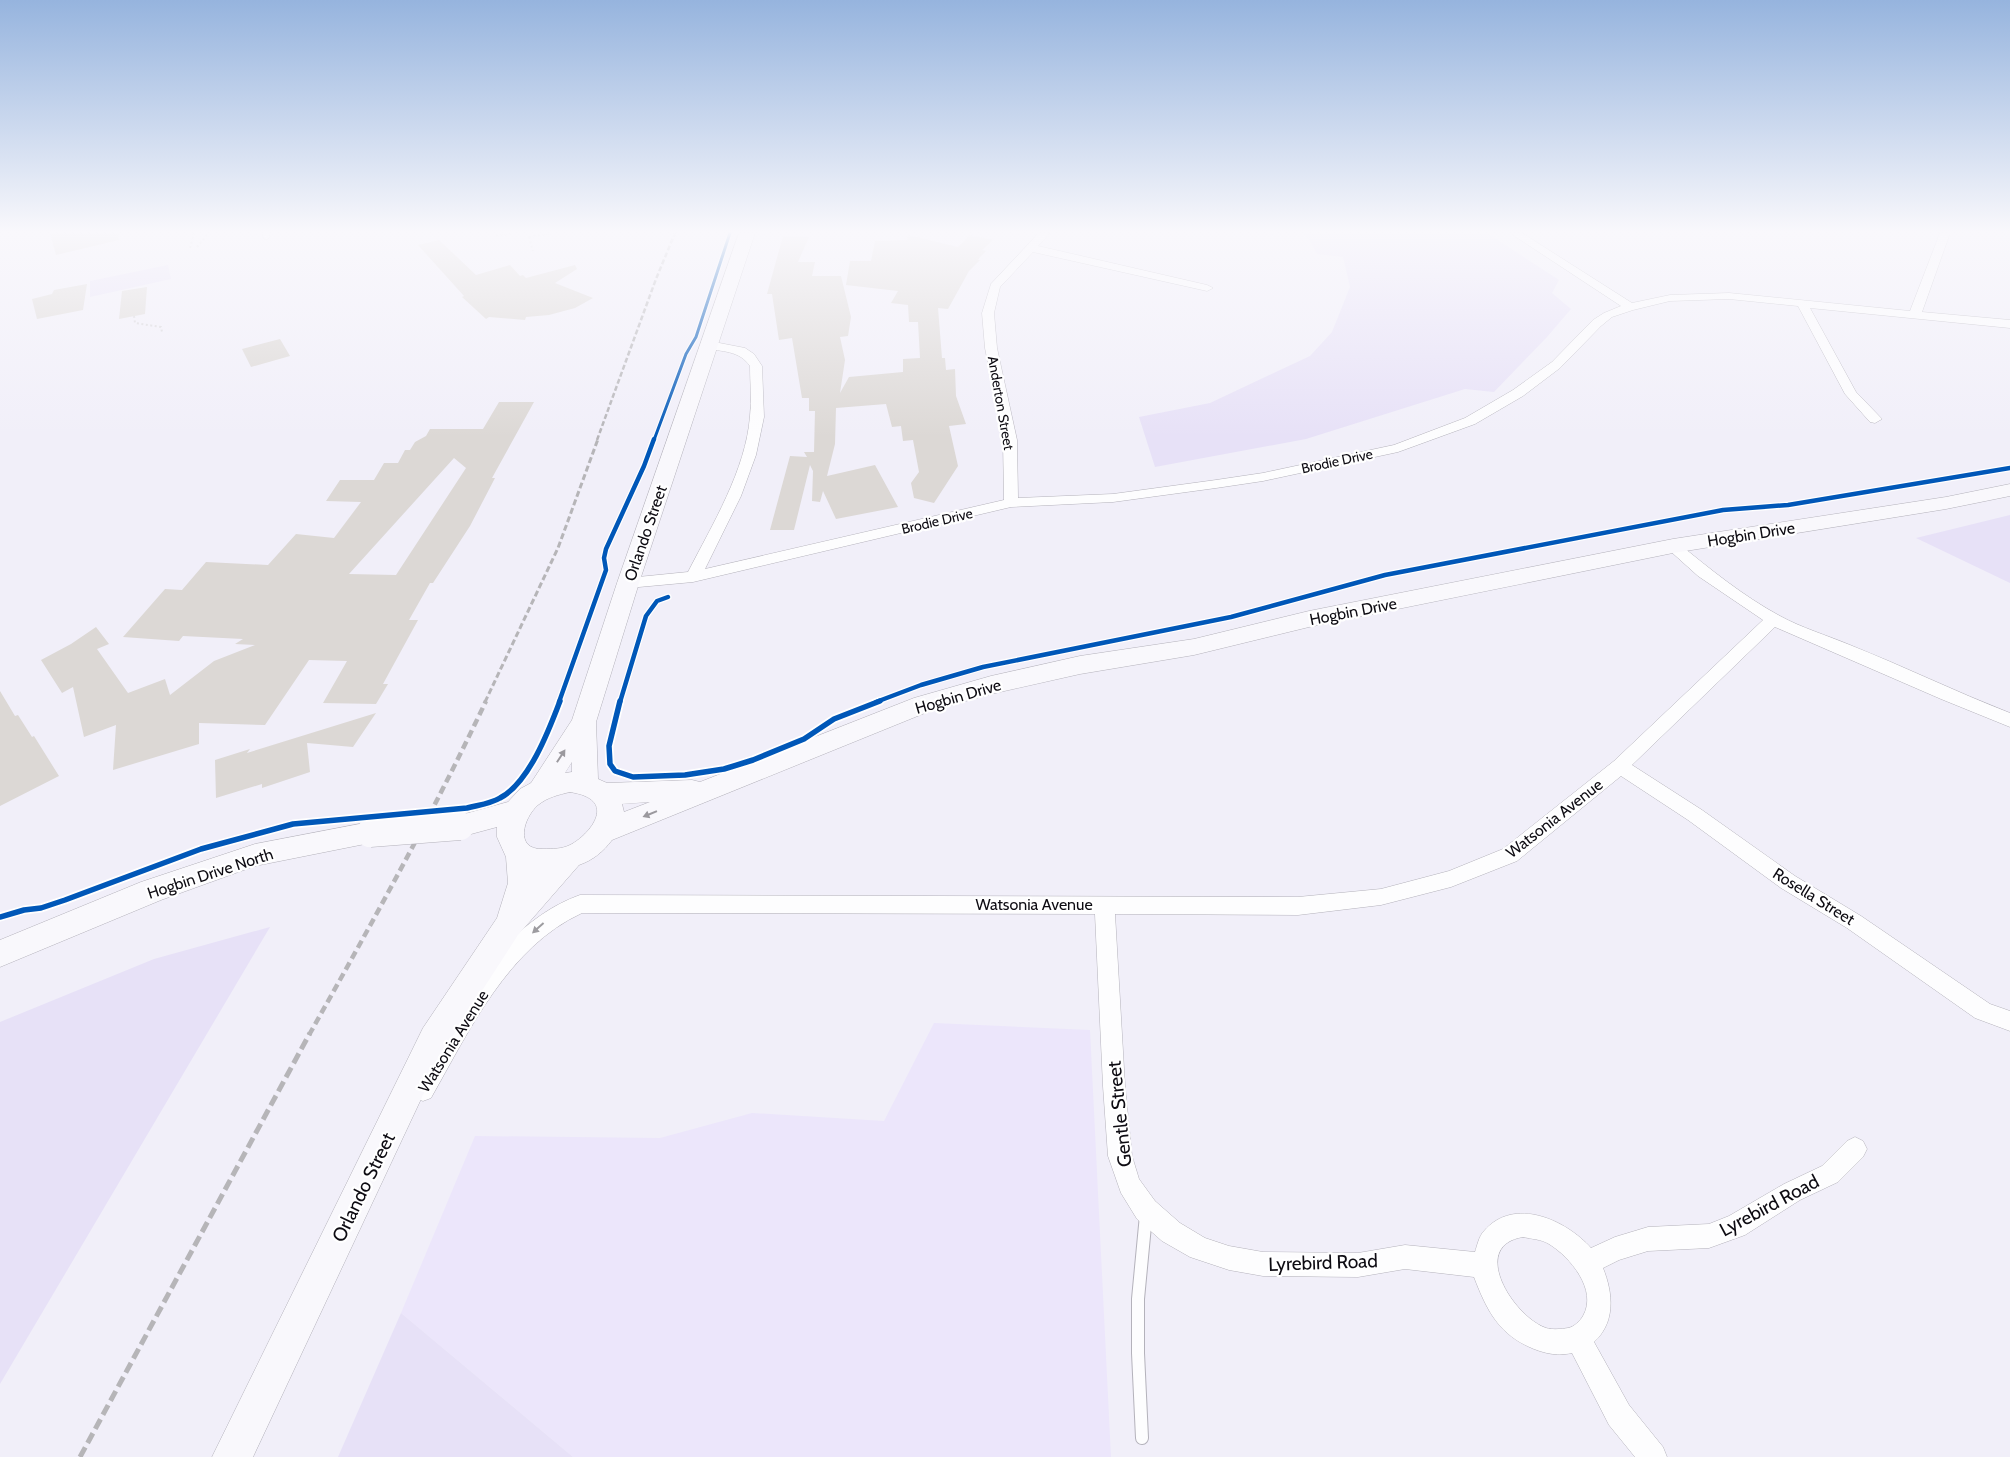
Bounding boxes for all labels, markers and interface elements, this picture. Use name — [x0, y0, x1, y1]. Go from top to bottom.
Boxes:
street label: Anderton Street — [984, 355, 1018, 452]
street label: Brodie Drive — [1300, 445, 1374, 477]
street label: Orlando Street — [620, 482, 671, 584]
street label: Brodie Drive — [900, 504, 974, 538]
street label: Hogbin Drive — [1706, 518, 1796, 551]
street label: Hogbin Drive — [1308, 594, 1398, 629]
street label: Hogbin Drive — [913, 675, 1003, 718]
one-way arrow — [557, 750, 566, 763]
street label: Watsonia Avenue — [1502, 775, 1606, 862]
one-way arrow — [642, 810, 657, 818]
street label: Hogbin Drive North — [145, 844, 275, 903]
street label: Rosella Street — [1769, 864, 1859, 929]
street label: Watsonia Avenue — [975, 895, 1093, 914]
one-way arrow — [532, 922, 544, 934]
street label: Watsonia Avenue — [414, 987, 493, 1096]
street label: Gentle Street — [1102, 1059, 1137, 1168]
street label: Orlando Street — [327, 1128, 400, 1246]
street label: Lyrebird Road — [1715, 1170, 1823, 1241]
street label: Lyrebird Road — [1268, 1249, 1378, 1276]

